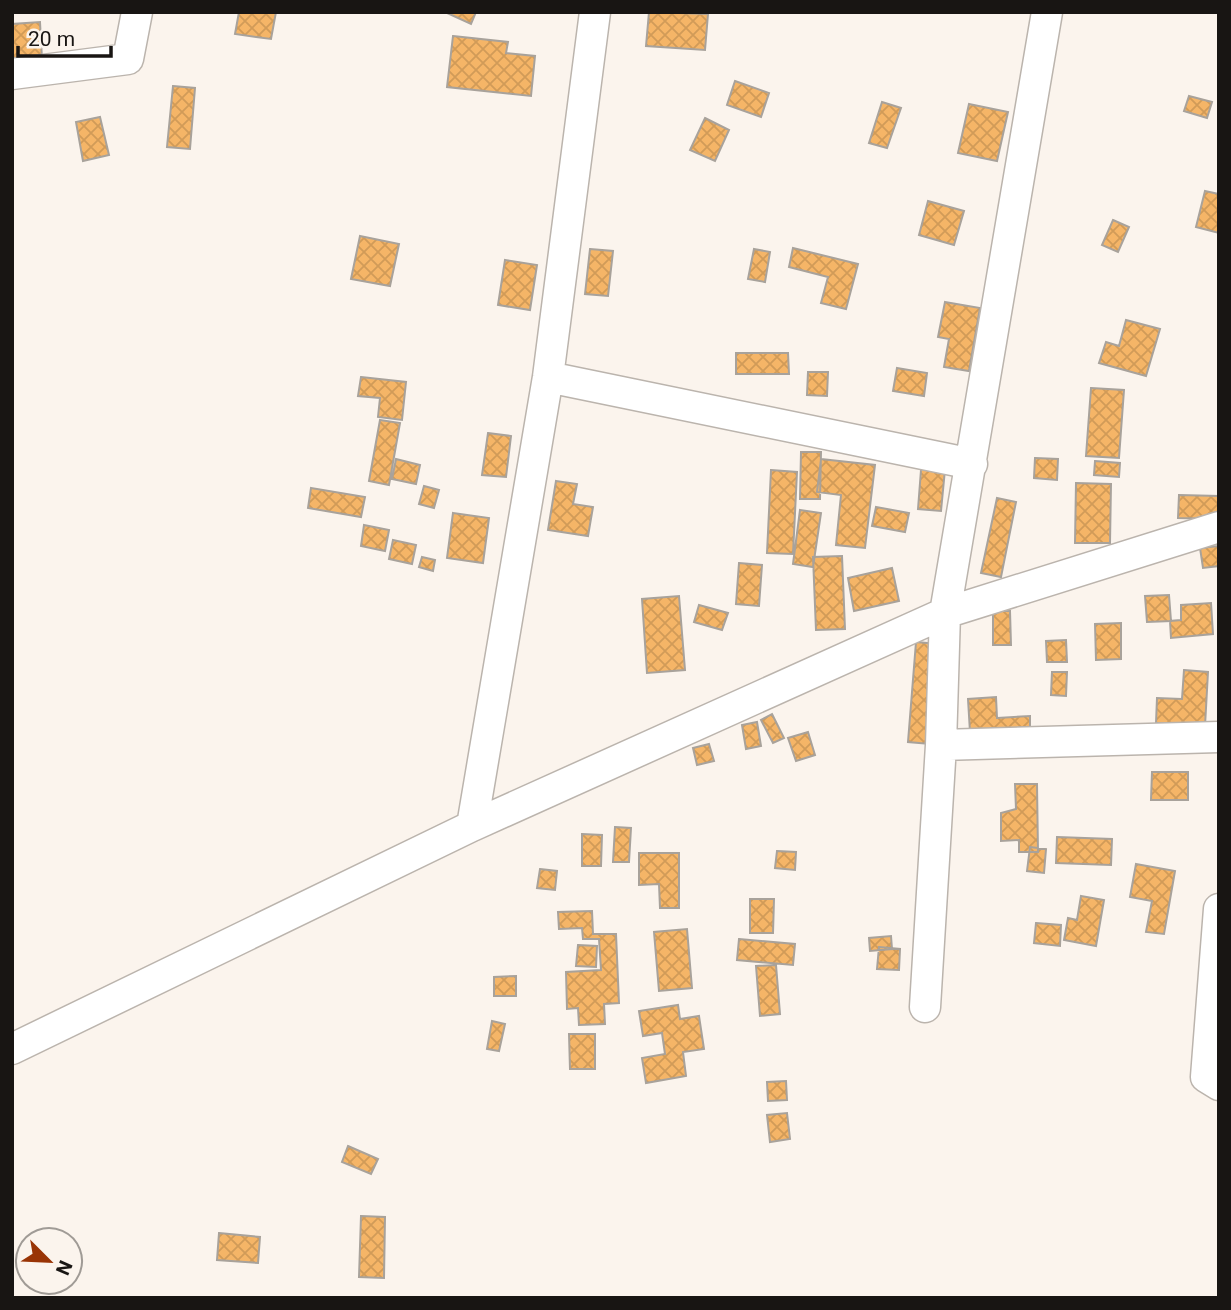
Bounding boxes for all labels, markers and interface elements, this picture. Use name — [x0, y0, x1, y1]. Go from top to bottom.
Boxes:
scale bar — [18, 14, 110, 58]
text: 20 m — [28, 27, 75, 51]
north arrow — [14, 1226, 84, 1296]
text: N — [51, 1257, 77, 1279]

